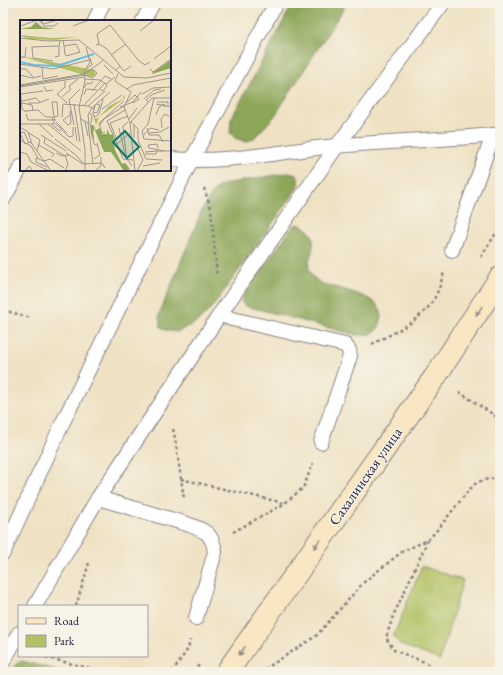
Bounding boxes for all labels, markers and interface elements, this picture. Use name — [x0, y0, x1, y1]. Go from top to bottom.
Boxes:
inset map — [20, 20, 171, 171]
one-way arrow — [475, 305, 482, 317]
street label: Сахалинская улица — [324, 423, 406, 529]
one-way arrow — [313, 539, 321, 549]
legend — [18, 605, 148, 657]
text: Road — [54, 613, 80, 629]
text: Park — [54, 633, 75, 649]
one-way arrow — [238, 645, 246, 656]

